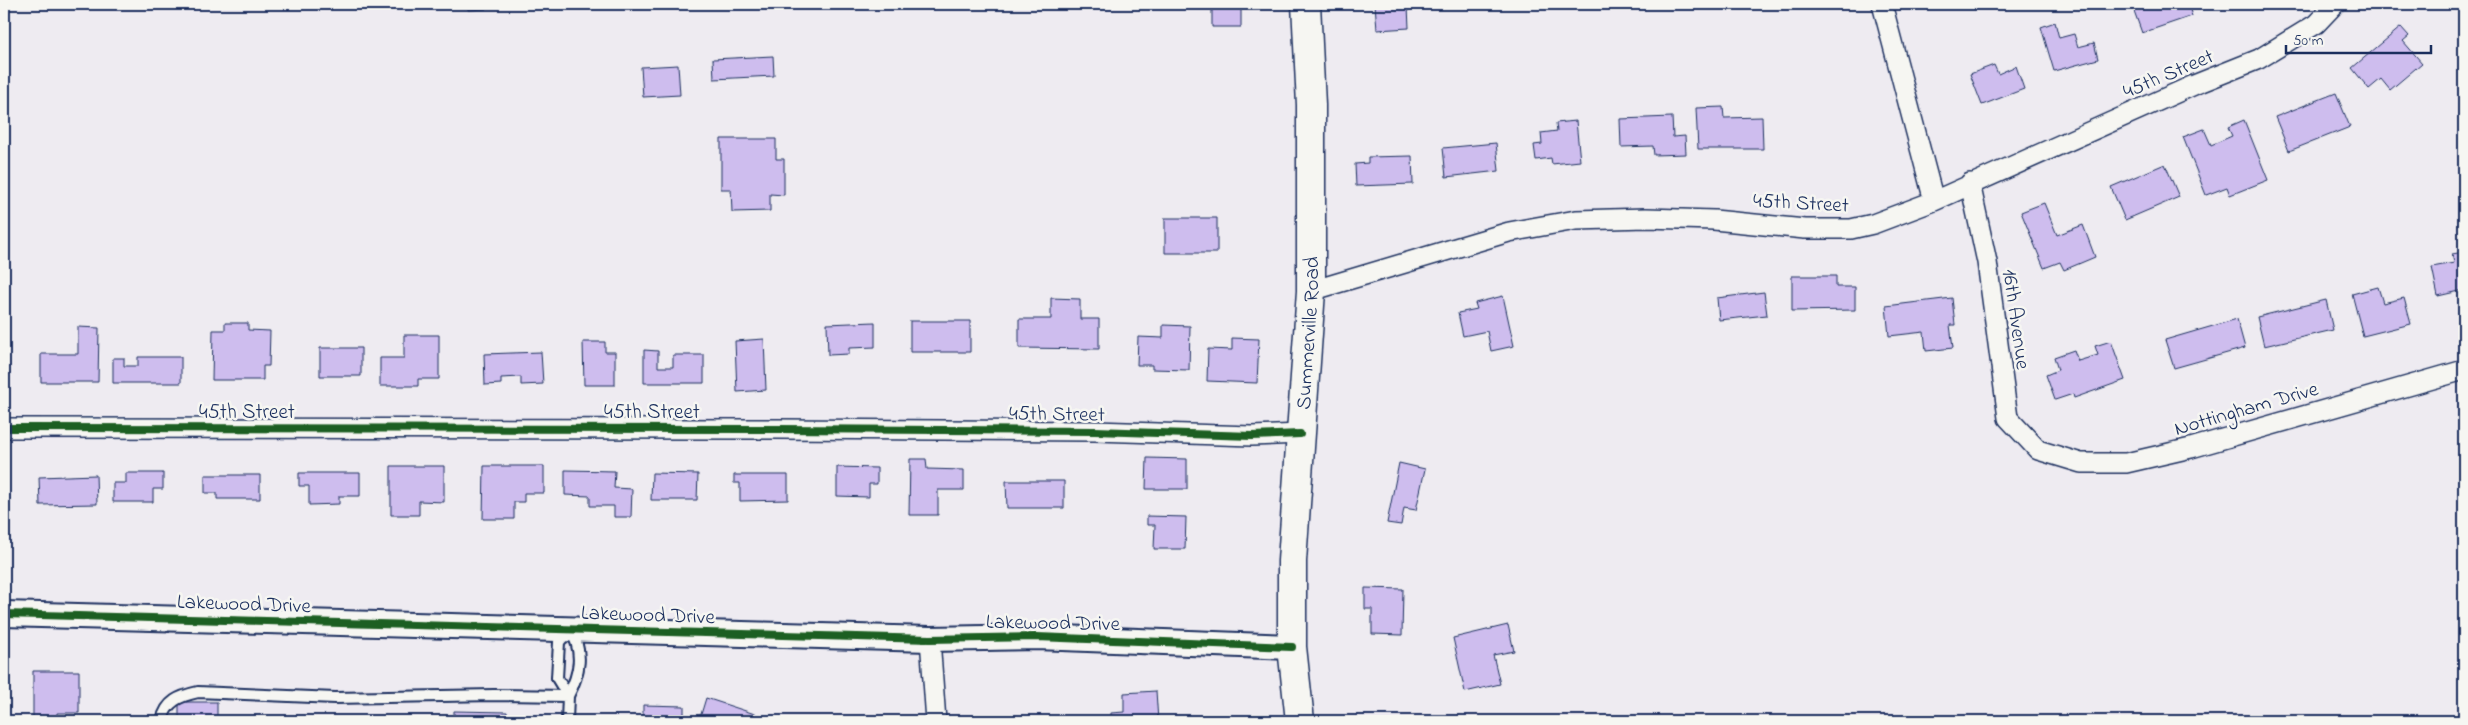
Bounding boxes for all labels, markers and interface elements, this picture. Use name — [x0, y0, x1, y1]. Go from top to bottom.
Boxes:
scale bar — [2286, 22, 2430, 54]
text: 50 m — [2293, 30, 2324, 52]
street label: 45th Street — [2119, 42, 2219, 107]
street label: 45th Street — [1752, 187, 1850, 221]
street label: Summerville Road — [1290, 256, 1328, 411]
street label: 16th Avenue — [1993, 267, 2037, 372]
street label: Nottingham Drive — [2171, 375, 2323, 447]
street label: 45th Street — [199, 398, 295, 428]
street label: 45th Street — [604, 398, 700, 428]
street label: 45th Street — [1009, 399, 1105, 431]
street label: Lakewood Drive — [176, 588, 312, 622]
street label: Lakewood Drive — [580, 599, 716, 633]
street label: Lakewood Drive — [986, 608, 1121, 640]

